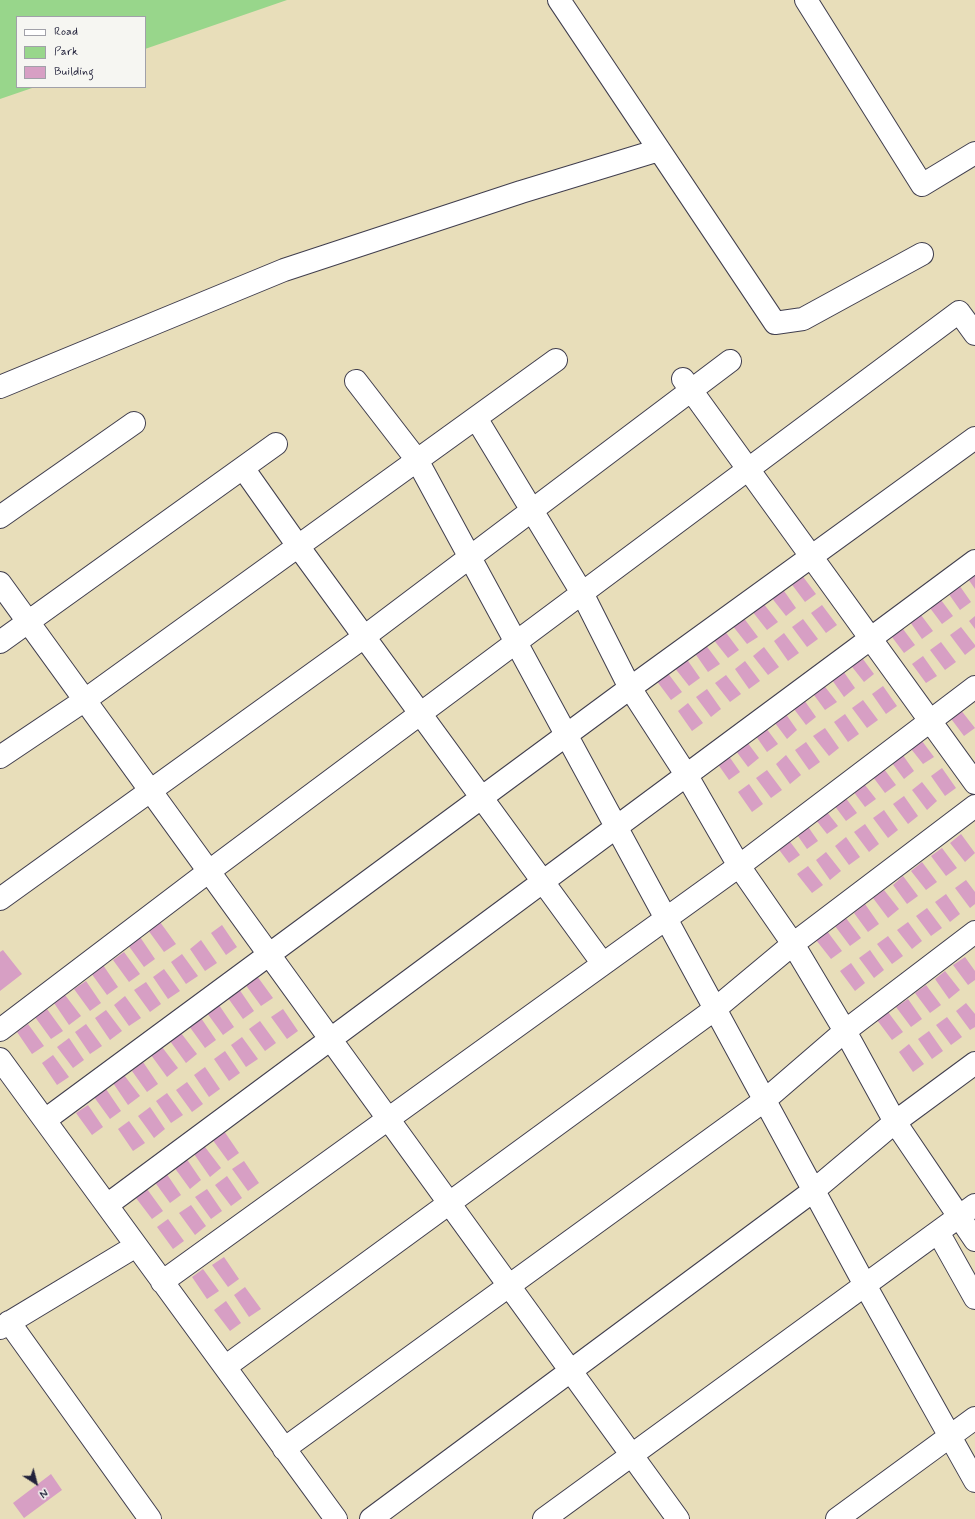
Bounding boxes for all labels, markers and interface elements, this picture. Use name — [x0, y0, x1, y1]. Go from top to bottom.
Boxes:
legend — [16, 16, 146, 88]
text: Road — [54, 24, 78, 40]
text: Park — [54, 44, 78, 60]
text: Building — [54, 64, 94, 80]
north arrow — [16, 1463, 56, 1503]
text: N — [36, 1485, 50, 1501]

